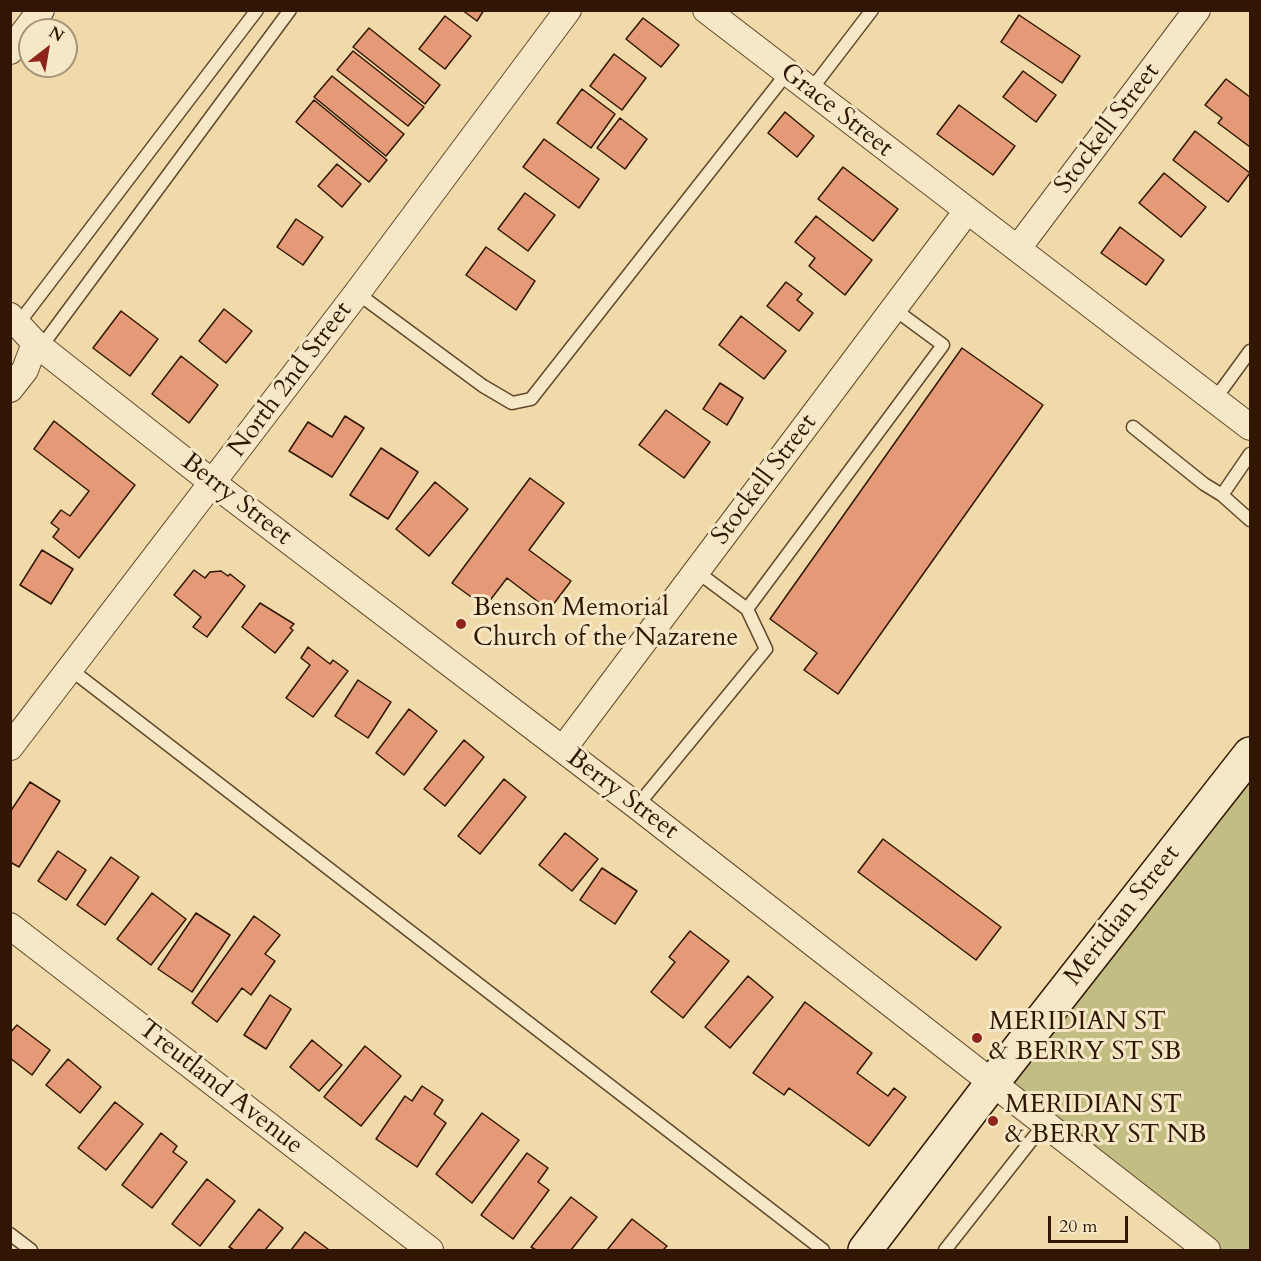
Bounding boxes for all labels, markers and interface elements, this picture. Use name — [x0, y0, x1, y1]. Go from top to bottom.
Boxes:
north arrow — [18, 18, 78, 78]
text: N — [45, 21, 68, 47]
street label: Grace Street — [773, 57, 899, 165]
street label: Stockell Street — [1049, 57, 1167, 201]
street label: North 2nd Street — [222, 296, 360, 464]
street label: Stockell Street — [706, 408, 824, 552]
street label: Berry Street — [174, 447, 298, 553]
place label: Benson Memorial Church of the Nazarene — [473, 593, 738, 654]
marker: Benson Memorial Church of the Nazarene — [454, 617, 468, 631]
street label: Berry Street — [560, 743, 684, 847]
street label: Meridian Street — [1058, 839, 1188, 993]
place label: MERIDIAN ST & BERRY ST SB — [989, 1007, 1181, 1068]
street label: Treutland Avenue — [131, 1014, 309, 1162]
marker: MERIDIAN ST & BERRY ST SB — [970, 1031, 984, 1045]
place label: MERIDIAN ST & BERRY ST NB — [1005, 1090, 1206, 1152]
marker: MERIDIAN ST & BERRY ST NB — [986, 1114, 1000, 1128]
scale bar — [1051, 1204, 1130, 1242]
text: 20 m — [1059, 1214, 1098, 1239]

